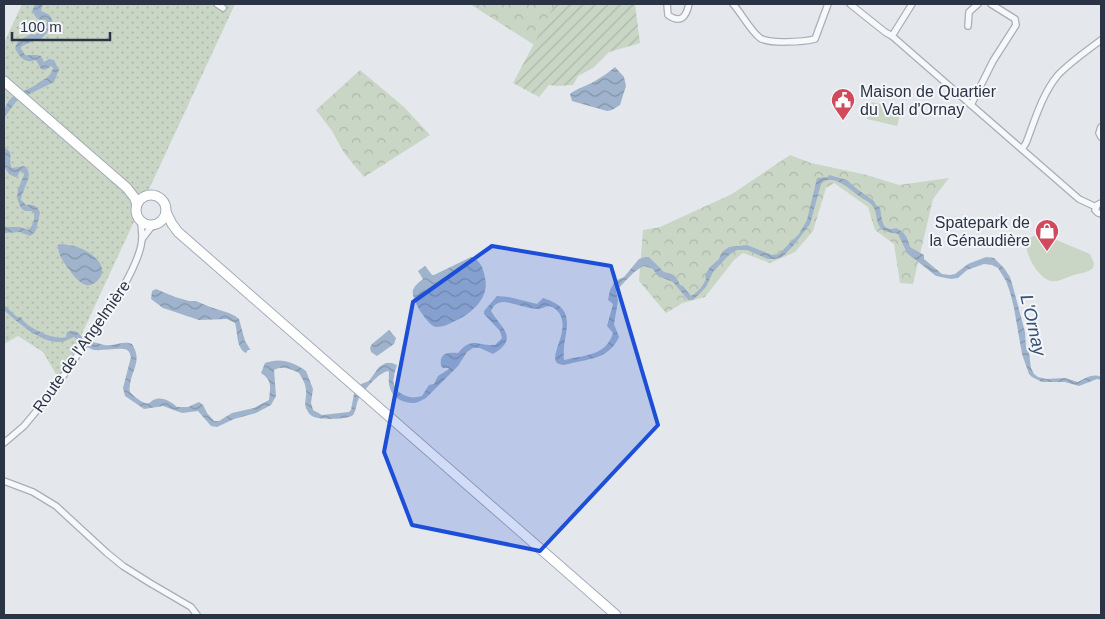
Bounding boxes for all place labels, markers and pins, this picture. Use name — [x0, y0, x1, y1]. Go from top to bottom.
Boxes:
place label: Maison de Quartier du Val d'Ornay — [860, 83, 997, 118]
public building icon: Maison de Quartier du Val d'Ornay — [830, 87, 856, 121]
place label: Spatepark de la Génaudière — [929, 214, 1030, 249]
shop icon: Spatepark de la Génaudière — [1034, 218, 1060, 252]

